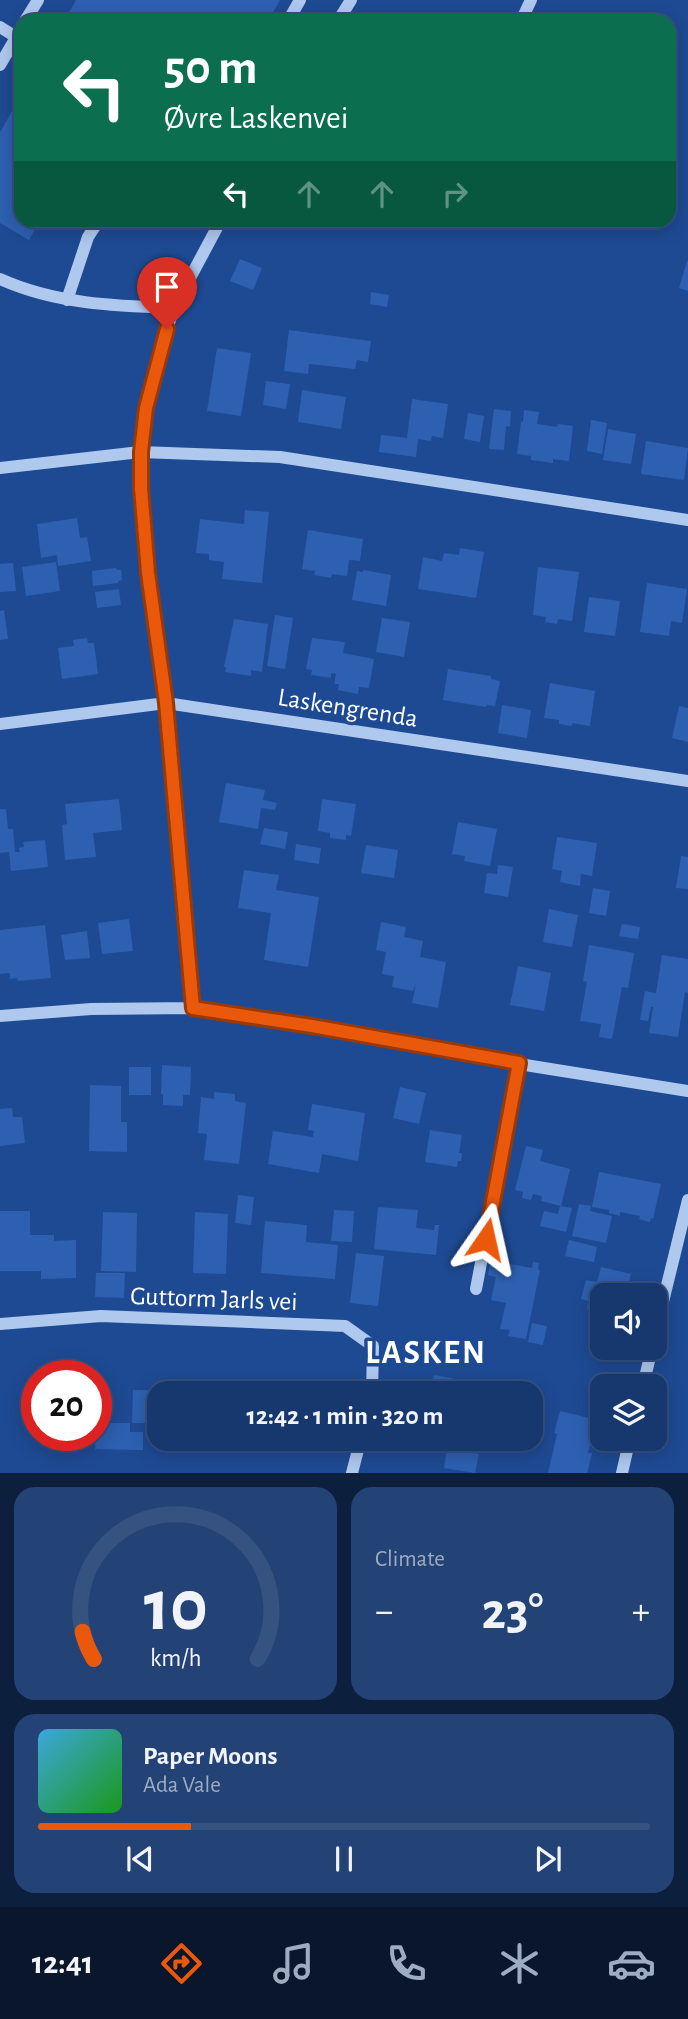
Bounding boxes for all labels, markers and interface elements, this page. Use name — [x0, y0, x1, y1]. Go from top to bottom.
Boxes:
icon: left — [49, 42, 140, 133]
text: 50 m — [164, 44, 258, 93]
text: Øvre Laskenvei — [164, 102, 348, 134]
icon: left — [217, 175, 255, 213]
icon: ahead — [290, 175, 328, 213]
icon: ahead — [363, 175, 401, 213]
icon: right — [436, 175, 474, 213]
pin — [137, 257, 197, 329]
icon: arrive — [148, 268, 186, 306]
street label: Laskengrenda — [276, 684, 420, 732]
position arrow — [449, 1202, 523, 1276]
street label: Guttorm Jarls vei — [130, 1283, 298, 1315]
map controls — [590, 1283, 667, 1451]
button: sound — [590, 1283, 667, 1360]
district label: LASKEN — [365, 1337, 487, 1370]
speed limit sign: 20 — [21, 1360, 112, 1451]
button: layers — [590, 1374, 667, 1451]
text: 12:42 · 1 min · 320 m — [246, 1403, 444, 1429]
text: Climate — [375, 1548, 445, 1571]
text: 10 — [143, 1572, 208, 1645]
text: 23° — [481, 1586, 544, 1638]
text: − — [375, 1593, 393, 1631]
text: + — [632, 1593, 650, 1631]
text: km/h — [150, 1646, 201, 1671]
text: Paper Moons — [143, 1743, 278, 1769]
text: Ada Vale — [143, 1774, 221, 1797]
icon: previous — [121, 1840, 159, 1878]
icon: pause — [325, 1840, 363, 1878]
icon: next — [529, 1840, 567, 1878]
icon: directions — [157, 1939, 206, 1988]
icon: music — [269, 1939, 318, 1988]
icon: phone — [382, 1939, 431, 1988]
icon: climate — [495, 1939, 544, 1988]
icon: car — [607, 1939, 656, 1988]
text: 12:41 — [32, 1947, 93, 1979]

